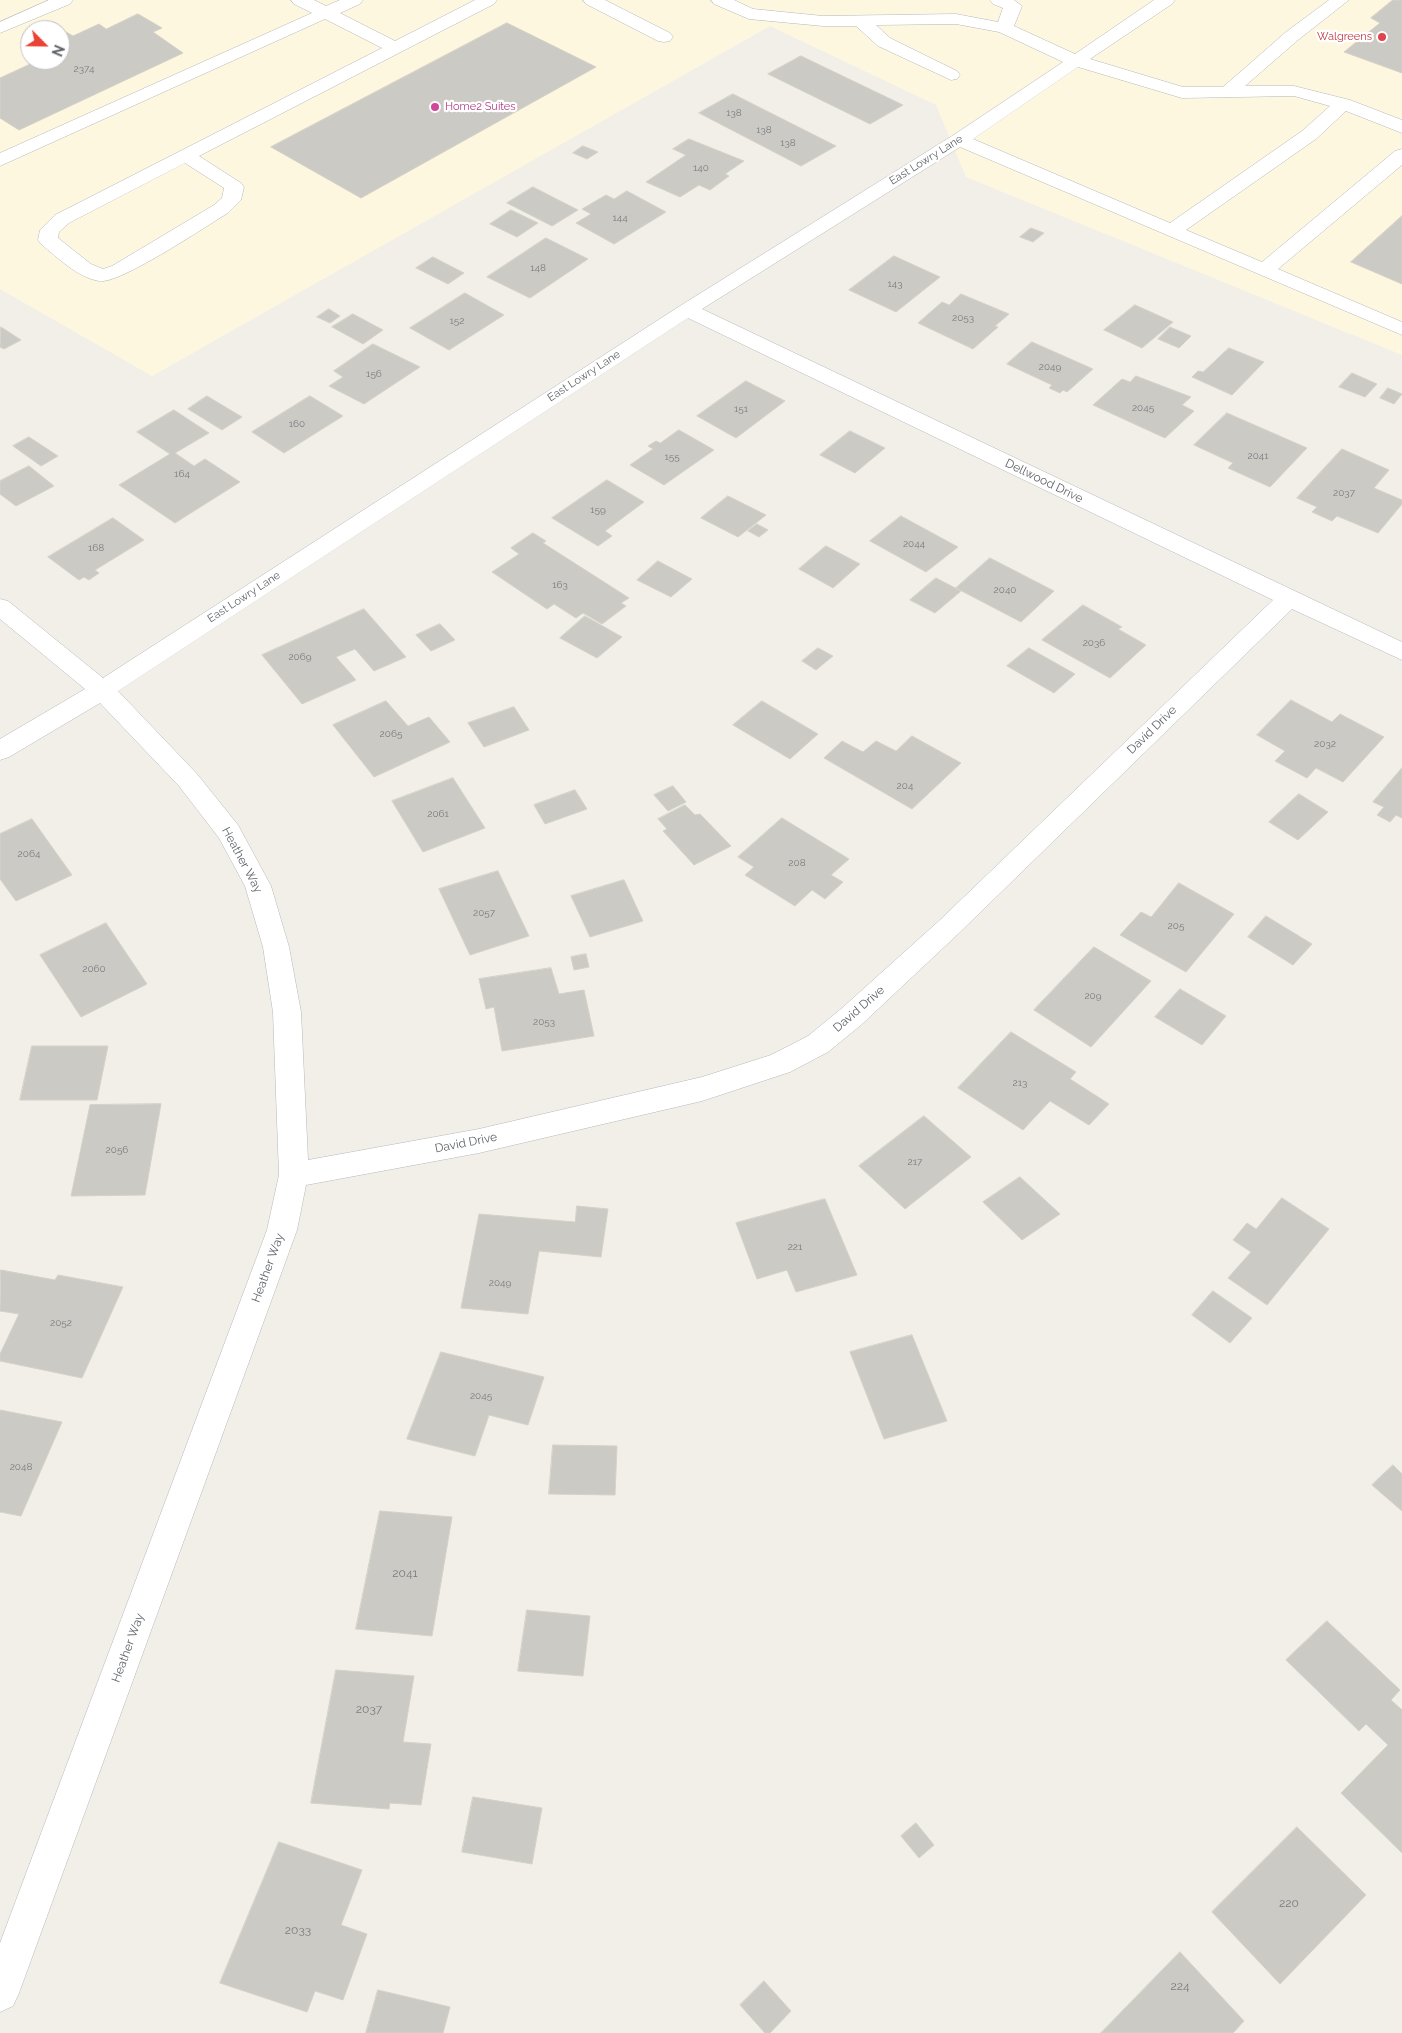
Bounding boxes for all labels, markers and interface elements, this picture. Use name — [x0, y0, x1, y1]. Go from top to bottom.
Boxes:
north arrow — [20, 20, 70, 70]
place label: Walgreens — [1317, 30, 1372, 44]
marker: Walgreens — [1376, 31, 1388, 43]
text: N — [48, 42, 67, 59]
house number: 2374 — [74, 63, 94, 75]
place label: Home2 Suites — [445, 100, 516, 114]
marker: Home2 Suites — [429, 101, 441, 113]
house number: 138 — [726, 107, 742, 119]
house number: 138 — [756, 124, 772, 136]
street label: East Lowry Lane — [887, 132, 965, 188]
house number: 138 — [780, 137, 796, 149]
house number: 140 — [693, 162, 709, 174]
house number: 144 — [612, 212, 628, 224]
house number: 148 — [530, 262, 546, 274]
house number: 143 — [887, 278, 903, 290]
house number: 2053 — [952, 312, 974, 324]
house number: 152 — [450, 315, 464, 327]
street label: East Lowry Lane — [545, 348, 623, 404]
house number: 2049 — [1039, 361, 1061, 373]
house number: 156 — [366, 368, 382, 380]
house number: 2045 — [1132, 402, 1154, 414]
house number: 151 — [734, 403, 748, 415]
house number: 160 — [289, 418, 305, 430]
house number: 2041 — [1247, 450, 1269, 462]
house number: 155 — [664, 451, 680, 463]
street label: Dellwood Drive — [1003, 456, 1085, 506]
house number: 164 — [174, 468, 190, 480]
house number: 2037 — [1333, 487, 1355, 499]
house number: 159 — [590, 504, 606, 516]
house number: 2044 — [903, 538, 925, 550]
house number: 168 — [88, 542, 104, 554]
street label: East Lowry Lane — [205, 569, 283, 625]
house number: 163 — [552, 579, 568, 591]
house number: 2040 — [994, 584, 1016, 596]
house number: 2036 — [1083, 637, 1105, 649]
house number: 2069 — [288, 651, 312, 663]
street label: David Drive — [1124, 703, 1180, 757]
house number: 2065 — [380, 728, 402, 740]
house number: 2032 — [1314, 738, 1336, 750]
house number: 204 — [897, 780, 913, 792]
house number: 2061 — [427, 808, 449, 820]
street label: Heather Way — [219, 825, 265, 895]
house number: 2064 — [18, 848, 40, 860]
house number: 208 — [788, 857, 806, 869]
house number: 2057 — [473, 907, 495, 919]
house number: 205 — [1168, 920, 1184, 932]
house number: 2060 — [82, 963, 106, 975]
street label: David Drive — [830, 983, 888, 1035]
house number: 209 — [1084, 990, 1102, 1002]
house number: 2053 — [533, 1016, 555, 1028]
house number: 213 — [1013, 1077, 1027, 1089]
street label: David Drive — [434, 1130, 498, 1156]
house number: 2056 — [106, 1144, 128, 1156]
house number: 217 — [908, 1156, 922, 1168]
street label: Heather Way — [249, 1232, 287, 1304]
house number: 221 — [788, 1241, 802, 1253]
house number: 2049 — [489, 1277, 511, 1289]
house number: 2052 — [50, 1317, 72, 1329]
house number: 2045 — [470, 1390, 492, 1402]
house number: 2048 — [10, 1461, 32, 1473]
house number: 2041 — [392, 1566, 418, 1580]
street label: Heather Way — [109, 1612, 147, 1684]
house number: 2037 — [356, 1702, 382, 1716]
house number: 220 — [1279, 1896, 1299, 1910]
house number: 2033 — [285, 1923, 311, 1937]
house number: 224 — [1170, 1979, 1190, 1993]

